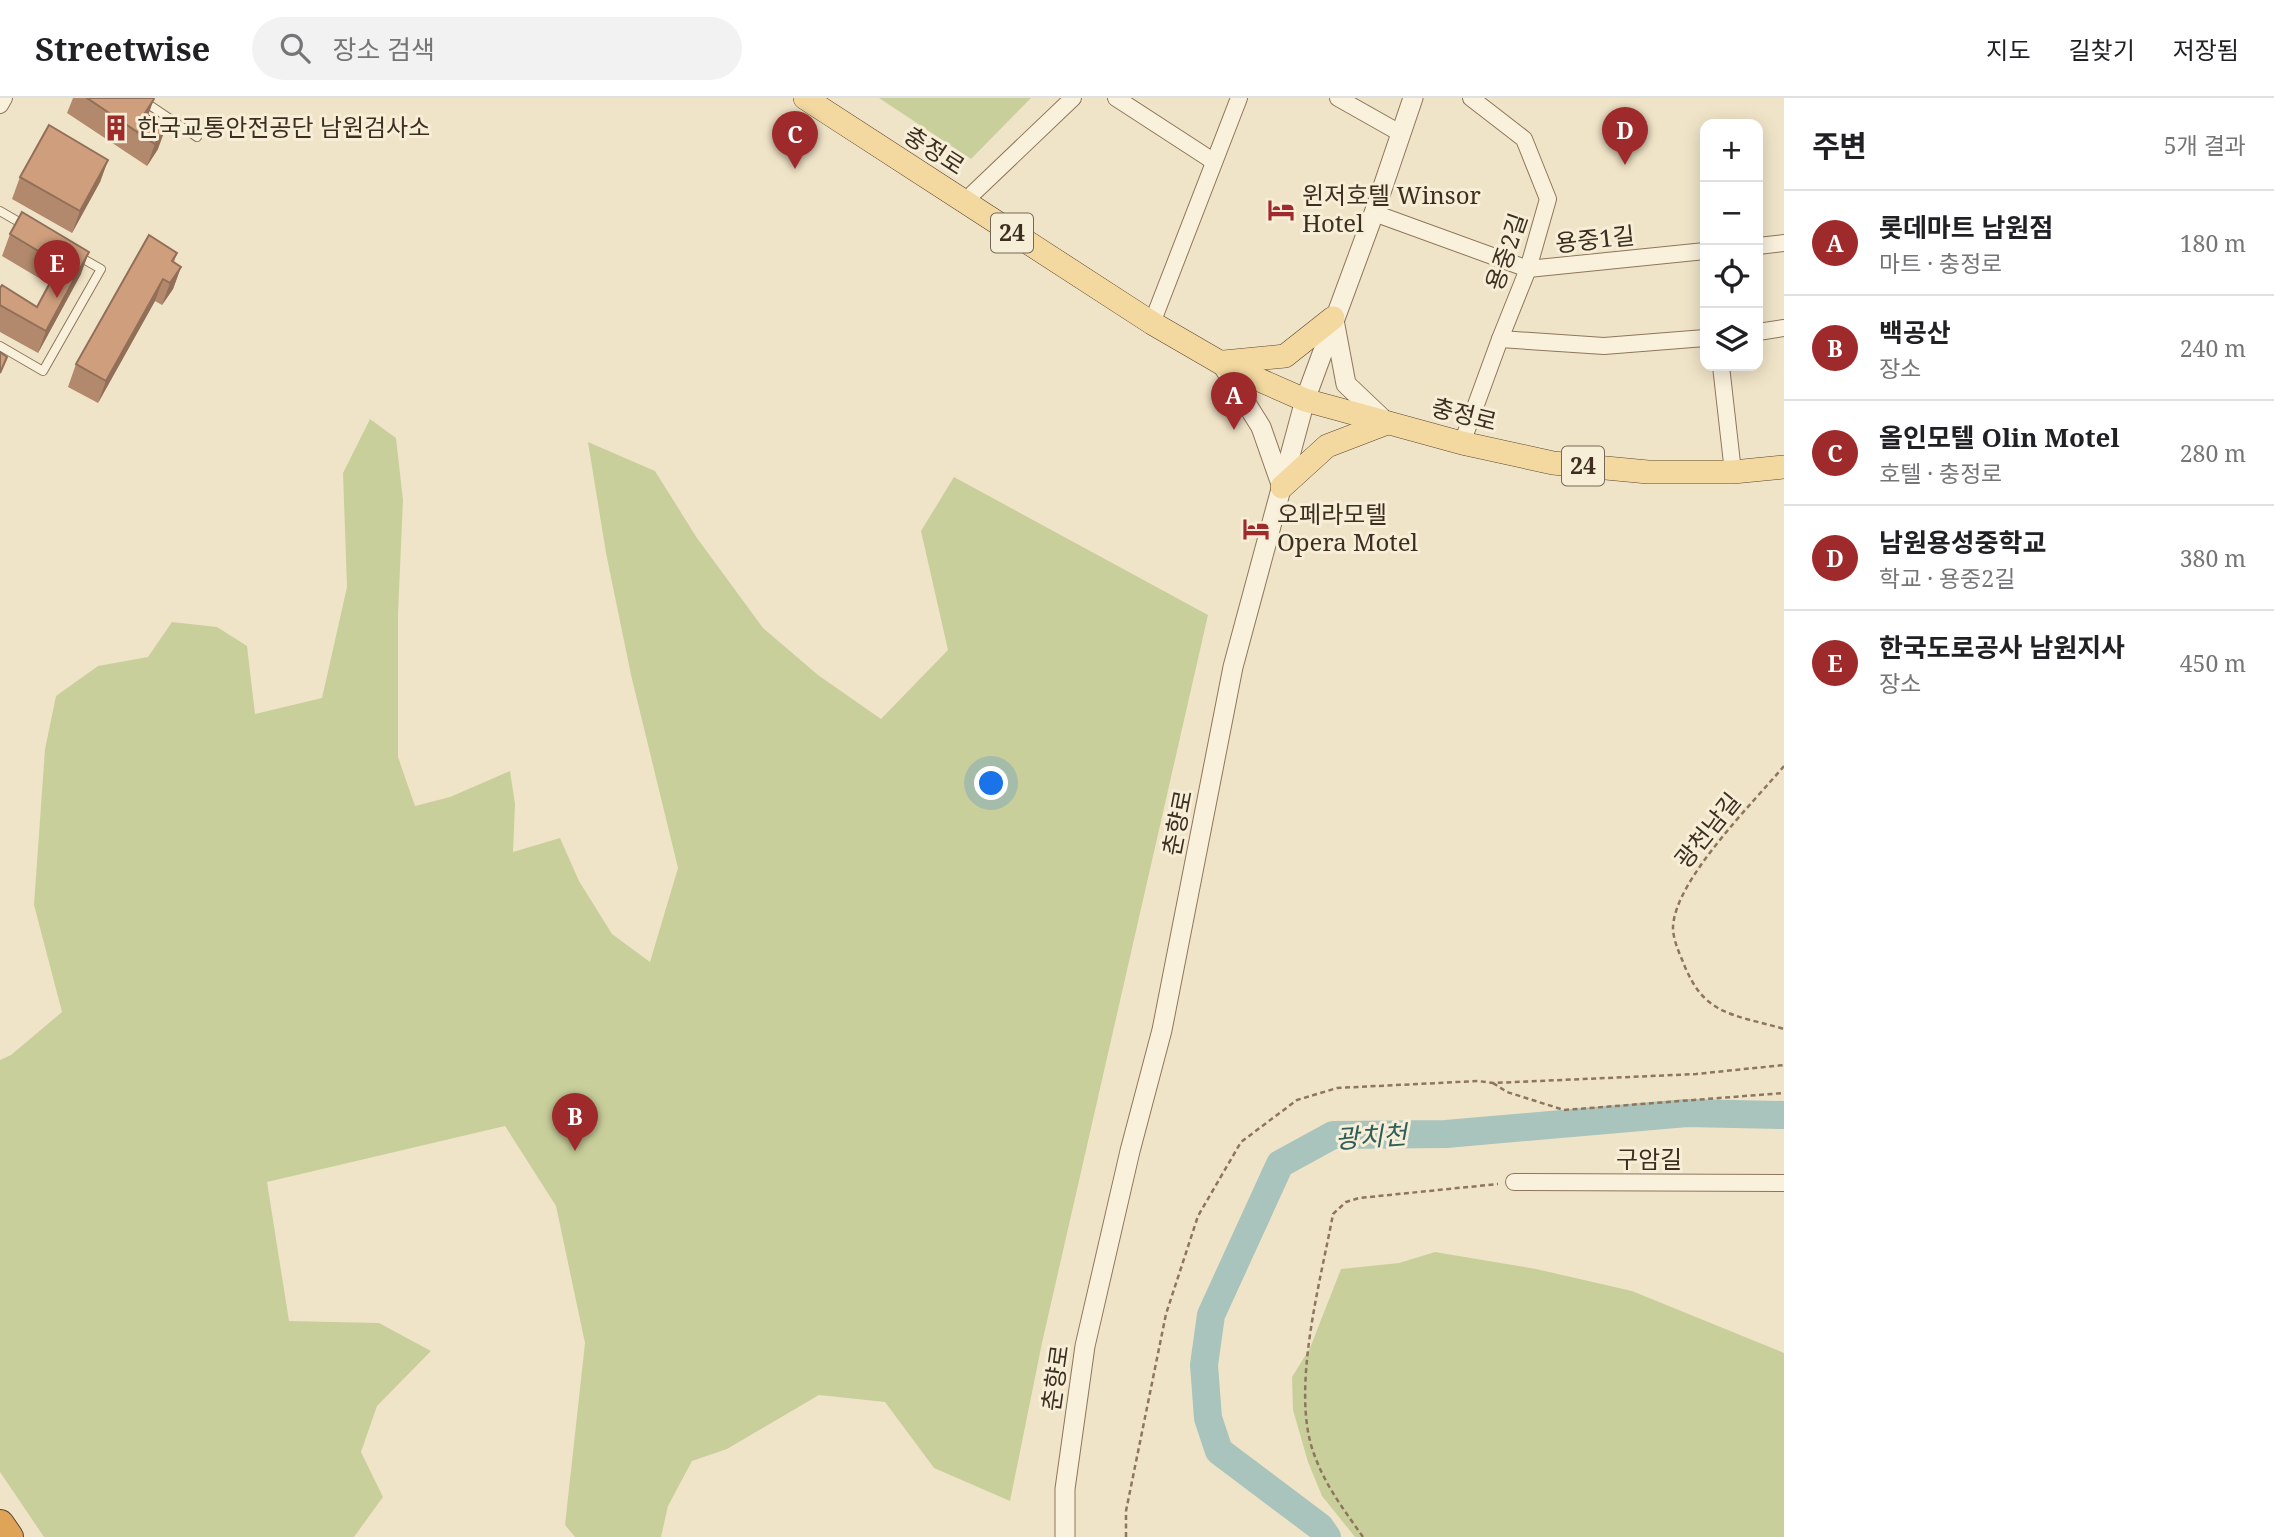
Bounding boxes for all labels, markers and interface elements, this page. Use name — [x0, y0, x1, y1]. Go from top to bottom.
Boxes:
search box — [252, 17, 742, 80]
text: Streetwise — [35, 26, 210, 71]
icon: search — [276, 29, 314, 67]
text: 장소 검색 — [332, 31, 435, 67]
text: 지도 — [1986, 33, 2031, 66]
text: 길찾기 — [2069, 33, 2135, 66]
text: 저장됨 — [2173, 33, 2239, 66]
pin: D — [1602, 107, 1648, 165]
place label: 한국교통안전공단 남원검사소 — [137, 110, 430, 143]
pin: C — [772, 111, 818, 169]
building icon: 한국교통안전공단 남원검사소 — [101, 113, 131, 143]
street label: 충정로 — [898, 118, 972, 182]
map controls — [1700, 119, 1763, 371]
button: + — [1700, 119, 1763, 182]
text: 주변 — [1812, 125, 1867, 166]
text: 5개 결과 — [2164, 129, 2246, 161]
place label: 윈저호텔 Winsor Hotel — [1302, 178, 1481, 239]
button: − — [1700, 182, 1763, 245]
hotel icon: 윈저호텔 Winsor Hotel — [1266, 195, 1296, 225]
street label: 용중2길 — [1477, 208, 1534, 295]
text: 롯데마트 남원점 — [1879, 209, 2053, 245]
road number: 24 — [991, 214, 1033, 252]
street label: 용중1길 — [1554, 218, 1636, 259]
text: A — [1826, 227, 1844, 259]
text: 180 m — [2180, 227, 2246, 259]
pin: E — [34, 240, 80, 298]
button: locate — [1700, 245, 1763, 308]
text: 마트 · 충정로 — [1879, 247, 2003, 279]
button: layers — [1700, 308, 1763, 371]
text: 백공산 — [1879, 314, 1951, 350]
text: B — [1827, 332, 1843, 364]
text: 240 m — [2180, 332, 2246, 364]
text: 장소 — [1879, 352, 1921, 384]
pin: A — [1211, 372, 1257, 430]
street label: 충정로 — [1428, 390, 1500, 438]
text: 올인모텔 Olin Motel — [1879, 419, 2120, 455]
text: C — [1827, 437, 1843, 469]
text: 280 m — [2180, 437, 2246, 469]
road number: 24 — [1562, 446, 1604, 486]
text: 호텔 · 충정로 — [1879, 457, 2003, 489]
place label: 오페라모텔 Opera Motel — [1277, 497, 1419, 558]
hotel icon: 오페라모텔 Opera Motel — [1241, 514, 1271, 544]
text: 남원용성중학교 — [1879, 524, 2046, 560]
text: D — [1826, 542, 1844, 574]
text: 380 m — [2180, 542, 2246, 574]
text: 학교 · 용중2길 — [1879, 562, 2015, 594]
text: 한국도로공사 남원지사 — [1879, 629, 2125, 665]
text: E — [1827, 647, 1843, 679]
text: 450 m — [2180, 647, 2246, 679]
text: 장소 — [1879, 667, 1921, 699]
your location — [974, 766, 1008, 800]
street label: 광천남길 — [1666, 785, 1747, 875]
street label: 춘향로 — [1154, 787, 1199, 858]
pin: B — [552, 1093, 598, 1151]
water label: 광치천 — [1334, 1115, 1411, 1156]
street label: 구암길 — [1616, 1142, 1682, 1175]
street label: 춘향로 — [1034, 1343, 1075, 1413]

